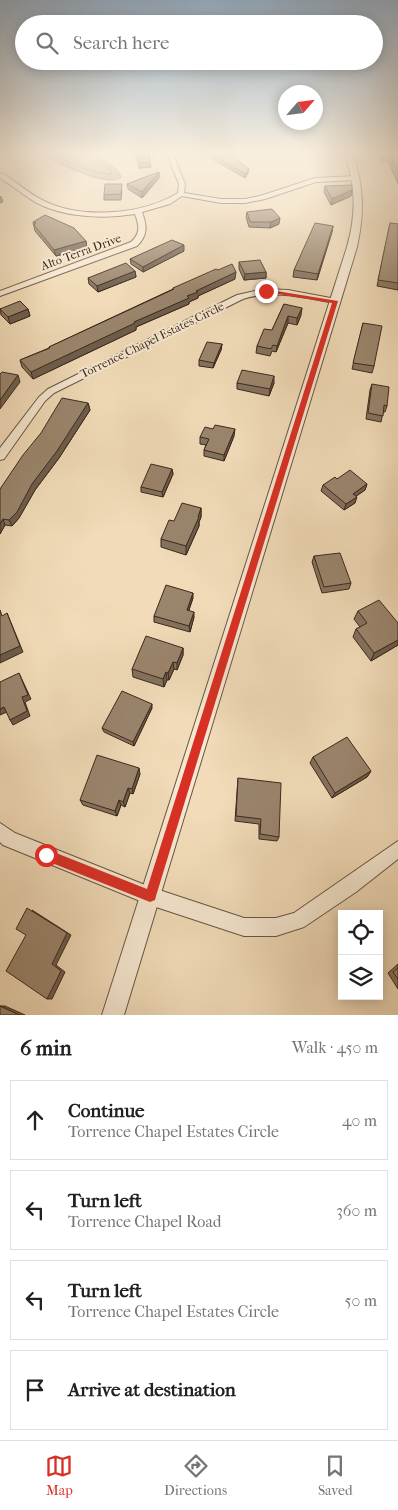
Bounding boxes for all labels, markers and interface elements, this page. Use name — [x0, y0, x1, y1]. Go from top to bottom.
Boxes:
search box — [15, 15, 383, 70]
icon: search — [33, 29, 61, 57]
text: Search here — [73, 32, 169, 54]
north arrow — [278, 85, 323, 130]
street label: Alto Terra Drive — [38, 231, 123, 273]
route end — [255, 280, 278, 303]
street label: Torrence Chapel Estates Circle — [78, 299, 226, 381]
route start — [35, 844, 58, 867]
map controls — [338, 910, 383, 1000]
button: locate — [338, 910, 383, 955]
button: layers — [338, 955, 383, 1000]
text: 6 min — [20, 1036, 72, 1060]
text: Walk · 450 m — [292, 1038, 378, 1057]
text: Continue — [68, 1100, 144, 1122]
icon: ahead — [21, 1106, 49, 1134]
text: 40 m — [342, 1111, 377, 1130]
text: Torrence Chapel Estates Circle — [68, 1122, 279, 1141]
text: Turn left — [68, 1190, 142, 1212]
icon: left — [21, 1196, 49, 1224]
text: 360 m — [336, 1201, 377, 1220]
text: Torrence Chapel Road — [68, 1212, 222, 1231]
text: Turn left — [68, 1280, 142, 1302]
icon: left — [21, 1286, 49, 1314]
text: 50 m — [345, 1291, 377, 1310]
text: Torrence Chapel Estates Circle — [68, 1302, 279, 1321]
icon: arrive — [21, 1376, 49, 1404]
text: Arrive at destination — [68, 1379, 236, 1401]
tab: Map — [45, 1452, 73, 1499]
tab: Directions — [164, 1452, 227, 1499]
tab: Saved — [318, 1452, 353, 1499]

